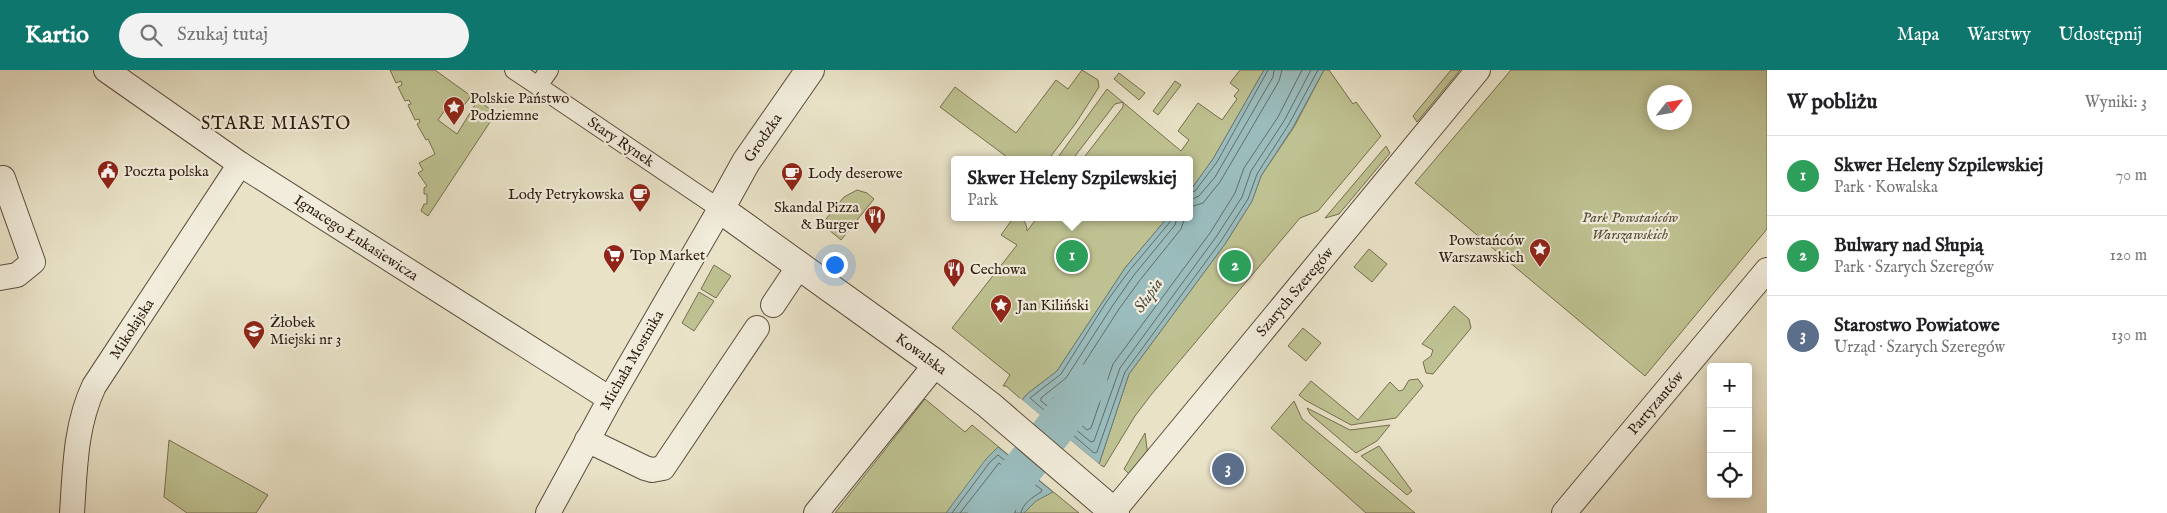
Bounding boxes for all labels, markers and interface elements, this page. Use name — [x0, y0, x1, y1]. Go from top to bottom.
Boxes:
search box — [119, 13, 469, 58]
text: Kartio — [25, 20, 89, 51]
icon: search — [137, 21, 165, 49]
text: Szukaj tutaj — [177, 23, 268, 47]
text: Mapa — [1897, 24, 1939, 47]
text: Warstwy — [1967, 24, 2031, 47]
text: Udostępnij — [2059, 24, 2142, 47]
north arrow — [1647, 85, 1692, 130]
place label: Polskie Państwo Podziemne — [470, 89, 569, 125]
text: W pobliżu — [1787, 89, 1877, 116]
text: Wyniki: 3 — [2085, 93, 2147, 113]
place icon: Polskie Państwo Podziemne — [442, 95, 466, 126]
street label: Grodzka — [740, 109, 787, 166]
district label: STARE MIASTO — [201, 113, 351, 136]
street label: Stary Rynek — [584, 113, 659, 172]
text: Skwer Heleny Szpilewskiej — [1834, 154, 2043, 178]
popup — [951, 156, 1193, 221]
public building icon: Poczta polska — [96, 159, 120, 190]
cafe icon: Lody deserowe — [780, 161, 804, 192]
place label: Poczta polska — [124, 162, 209, 181]
place label: Lody deserowe — [808, 164, 903, 183]
text: 1 — [1800, 166, 1806, 186]
text: 70 m — [2116, 166, 2147, 186]
text: Skwer Heleny Szpilewskiej — [967, 167, 1177, 191]
text: Park · Kowalska — [1834, 178, 1938, 198]
cafe icon: Lody Petrykowska — [628, 182, 652, 213]
place label: Lody Petrykowska — [508, 185, 625, 204]
street label: Ignacego Łukasiewicza — [290, 191, 422, 286]
text: Park — [967, 191, 998, 211]
place label: Skandal Pizza & Burger — [774, 198, 860, 234]
restaurant icon: Skandal Pizza & Burger — [863, 204, 887, 235]
park label: Park Powstańców Warszawskich — [1582, 208, 1679, 244]
place label: Powstańców Warszawskich — [1439, 231, 1525, 267]
text: Bulwary nad Słupią — [1834, 234, 1983, 258]
pin: 1 — [1056, 237, 1088, 275]
place icon: Powstańców Warszawskich — [1528, 237, 1552, 268]
street label: Szarych Szeregów — [1252, 242, 1339, 341]
supermarket icon: Top Market — [602, 243, 626, 274]
place label: Top Market — [630, 246, 705, 265]
text: 2 — [1799, 246, 1807, 266]
text: 120 m — [2110, 246, 2147, 266]
pin: 2 — [1219, 247, 1251, 285]
your location — [822, 252, 848, 278]
restaurant icon: Cechowa — [942, 257, 966, 288]
text: Park · Szarych Szeregów — [1834, 258, 1994, 278]
place label: Cechowa — [970, 260, 1027, 279]
water label: Słupia — [1130, 275, 1168, 317]
place icon: Jan Kiliński — [989, 293, 1013, 324]
street label: Mikołajska — [106, 295, 159, 363]
place label: Jan Kiliński — [1015, 296, 1089, 315]
street label: Michała Mostnika — [596, 306, 668, 413]
place label: Żłobek Miejski nr 3 — [270, 313, 341, 349]
text: Starostwo Powiatowe — [1834, 314, 2000, 338]
school or university icon: Żłobek Miejski nr 3 — [242, 319, 266, 350]
text: 3 — [1800, 326, 1806, 346]
text: 130 m — [2111, 326, 2147, 346]
street label: Kowalska — [892, 329, 951, 379]
text: Urząd · Szarych Szeregów — [1834, 338, 2005, 358]
map controls — [1707, 363, 1752, 498]
button: + — [1707, 363, 1752, 408]
street label: Partyzantów — [1624, 366, 1689, 439]
button: − — [1707, 408, 1752, 453]
pin: 3 — [1212, 450, 1244, 488]
button: locate — [1707, 453, 1752, 498]

